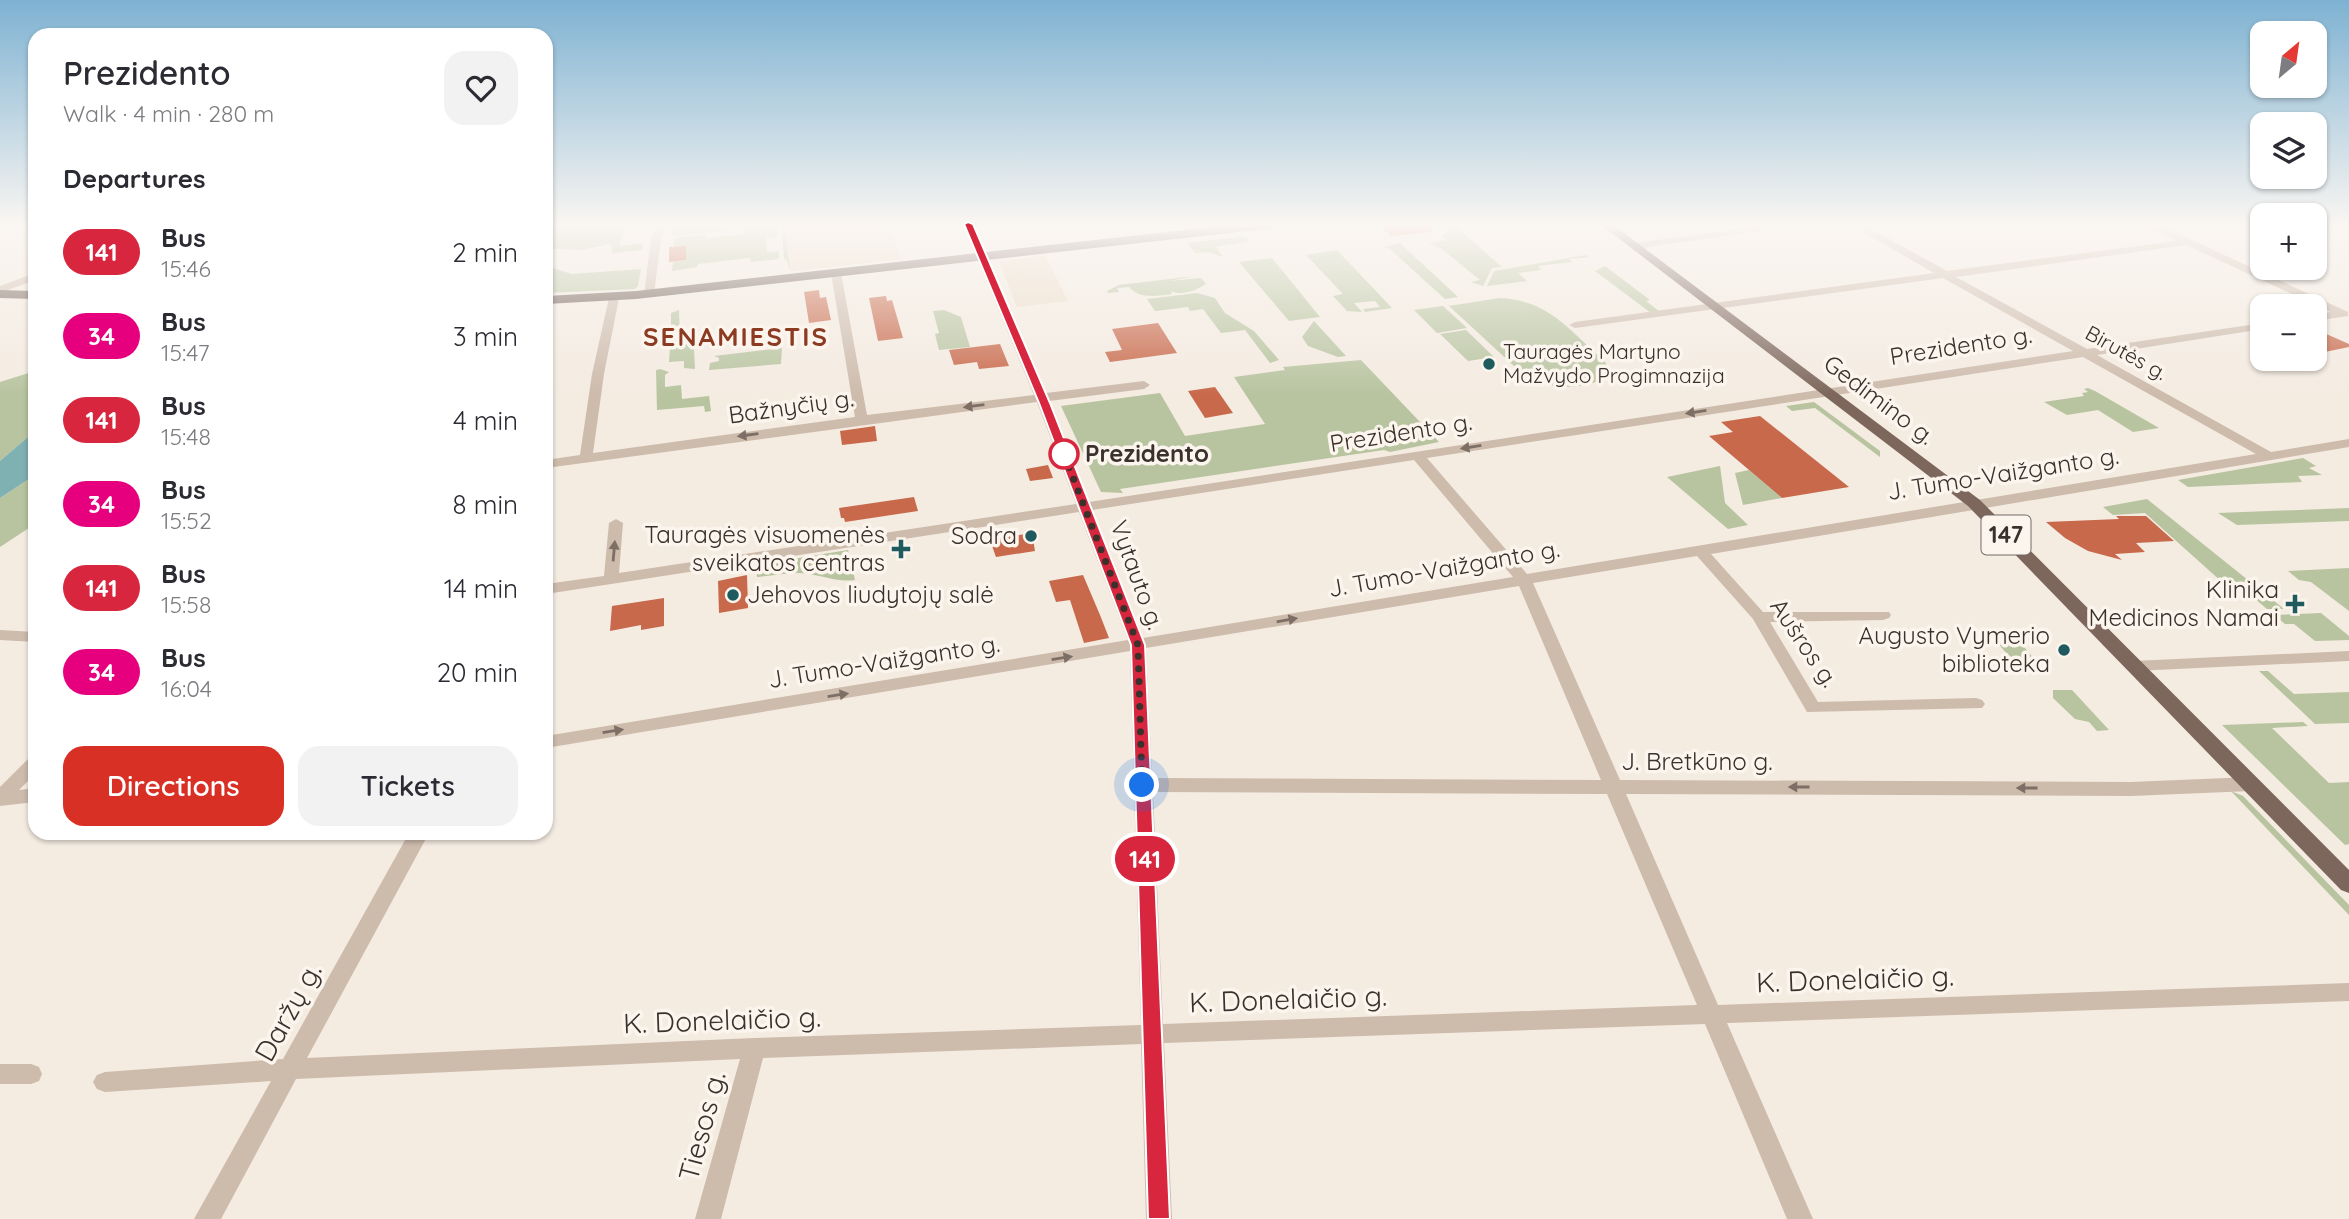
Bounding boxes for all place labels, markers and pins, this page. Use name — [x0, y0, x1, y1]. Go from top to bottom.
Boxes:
place label: Tauragės Martyno Mažvydo Progimnazija — [1503, 338, 1725, 388]
marker: Tauragės Martyno Mažvydo Progimnazija — [1481, 356, 1497, 372]
place label: Prezidento — [1085, 438, 1209, 468]
marker: Prezidento — [1049, 439, 1079, 469]
place label: Tauragės visuomenės sveikatos centras — [644, 519, 885, 577]
place label: Sodra — [951, 520, 1017, 550]
marker: Sodra — [1023, 528, 1039, 544]
marker: Tauragės visuomenės sveikatos centras — [891, 539, 911, 559]
place label: Klinika Medicinos Namai — [2089, 574, 2279, 632]
place label: Jehovos liudytojų salė — [747, 579, 994, 609]
marker: Jehovos liudytojų salė — [725, 587, 741, 603]
marker: Klinika Medicinos Namai — [2285, 594, 2305, 614]
place label: Augusto Vymerio biblioteka — [1859, 620, 2050, 678]
marker: Augusto Vymerio biblioteka — [2056, 642, 2072, 658]

